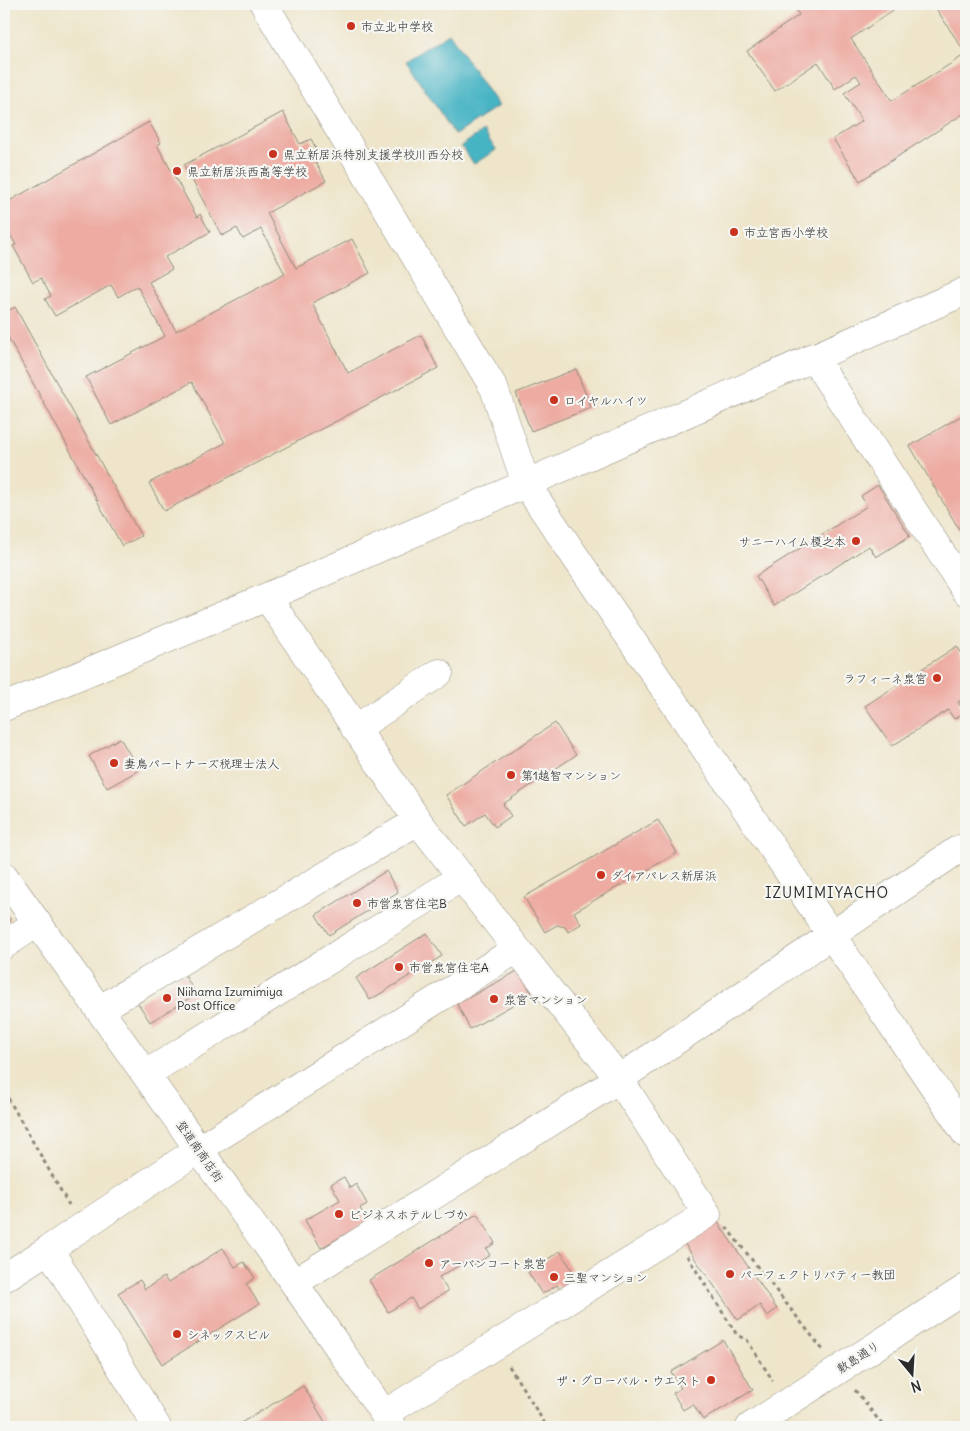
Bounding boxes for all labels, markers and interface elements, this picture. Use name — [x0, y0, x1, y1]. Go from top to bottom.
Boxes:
place label: 市立北中学校 — [361, 19, 433, 34]
marker: 市立北中学校 — [345, 20, 357, 32]
place label: 県立新居浜特別支援学校川西分校 — [283, 147, 463, 162]
marker: 県立新居浜特別支援学校川西分校 — [267, 148, 279, 160]
place label: 県立新居浜西高等学校 — [187, 164, 307, 179]
marker: 県立新居浜西高等学校 — [171, 165, 183, 177]
place label: 市立宮西小学校 — [744, 225, 828, 240]
marker: 市立宮西小学校 — [728, 226, 740, 238]
place label: ロイヤルハイツ — [564, 393, 648, 408]
marker: ロイヤルハイツ — [548, 394, 560, 406]
place label: サニーハイム榎之本 — [739, 534, 846, 549]
marker: サニーハイム榎之本 — [850, 535, 862, 547]
place label: ラフィーネ泉宮 — [843, 671, 927, 686]
marker: ラフィーネ泉宮 — [931, 672, 943, 684]
place label: 妻鳥パートナーズ税理士法人 — [124, 756, 279, 771]
marker: 妻鳥パートナーズ税理士法人 — [108, 757, 120, 769]
place label: 第1越智マンション — [521, 768, 621, 783]
marker: 第1越智マンション — [505, 769, 517, 781]
place label: ダイアパレス新居浜 — [611, 868, 717, 883]
marker: ダイアパレス新居浜 — [595, 869, 607, 881]
district label: IZUMIMIYACHO — [765, 883, 889, 902]
place label: 市営泉宮住宅B — [367, 896, 447, 911]
marker: 市営泉宮住宅B — [351, 897, 363, 909]
place label: 市営泉宮住宅A — [409, 960, 489, 975]
marker: 市営泉宮住宅A — [393, 961, 405, 973]
place label: Niihama Izumimiya Post Office — [177, 984, 283, 1013]
marker: Niihama Izumimiya Post Office — [161, 992, 173, 1004]
place label: 泉宮マンション — [504, 992, 588, 1007]
marker: 泉宮マンション — [488, 993, 500, 1005]
street label: 登道南商店街 — [173, 1117, 227, 1185]
place label: ビジネスホテルしづか — [349, 1207, 468, 1222]
marker: ビジネスホテルしづか — [333, 1208, 345, 1220]
place label: アーバンコート泉宮 — [439, 1256, 547, 1271]
marker: アーバンコート泉宮 — [423, 1257, 435, 1269]
place label: パーフェクトリバティー教団 — [740, 1267, 896, 1282]
marker: パーフェクトリバティー教団 — [724, 1268, 736, 1280]
place label: 三聖マンション — [564, 1270, 648, 1285]
marker: 三聖マンション — [548, 1271, 560, 1283]
place label: シネックスビル — [187, 1327, 270, 1342]
marker: シネックスビル — [171, 1328, 183, 1340]
street label: 敷島通り — [834, 1338, 882, 1376]
north arrow — [888, 1348, 938, 1398]
place label: ザ・グローバル・ウエスト — [556, 1373, 701, 1388]
marker: ザ・グローバル・ウエスト — [705, 1374, 717, 1386]
text: N — [909, 1376, 923, 1396]

